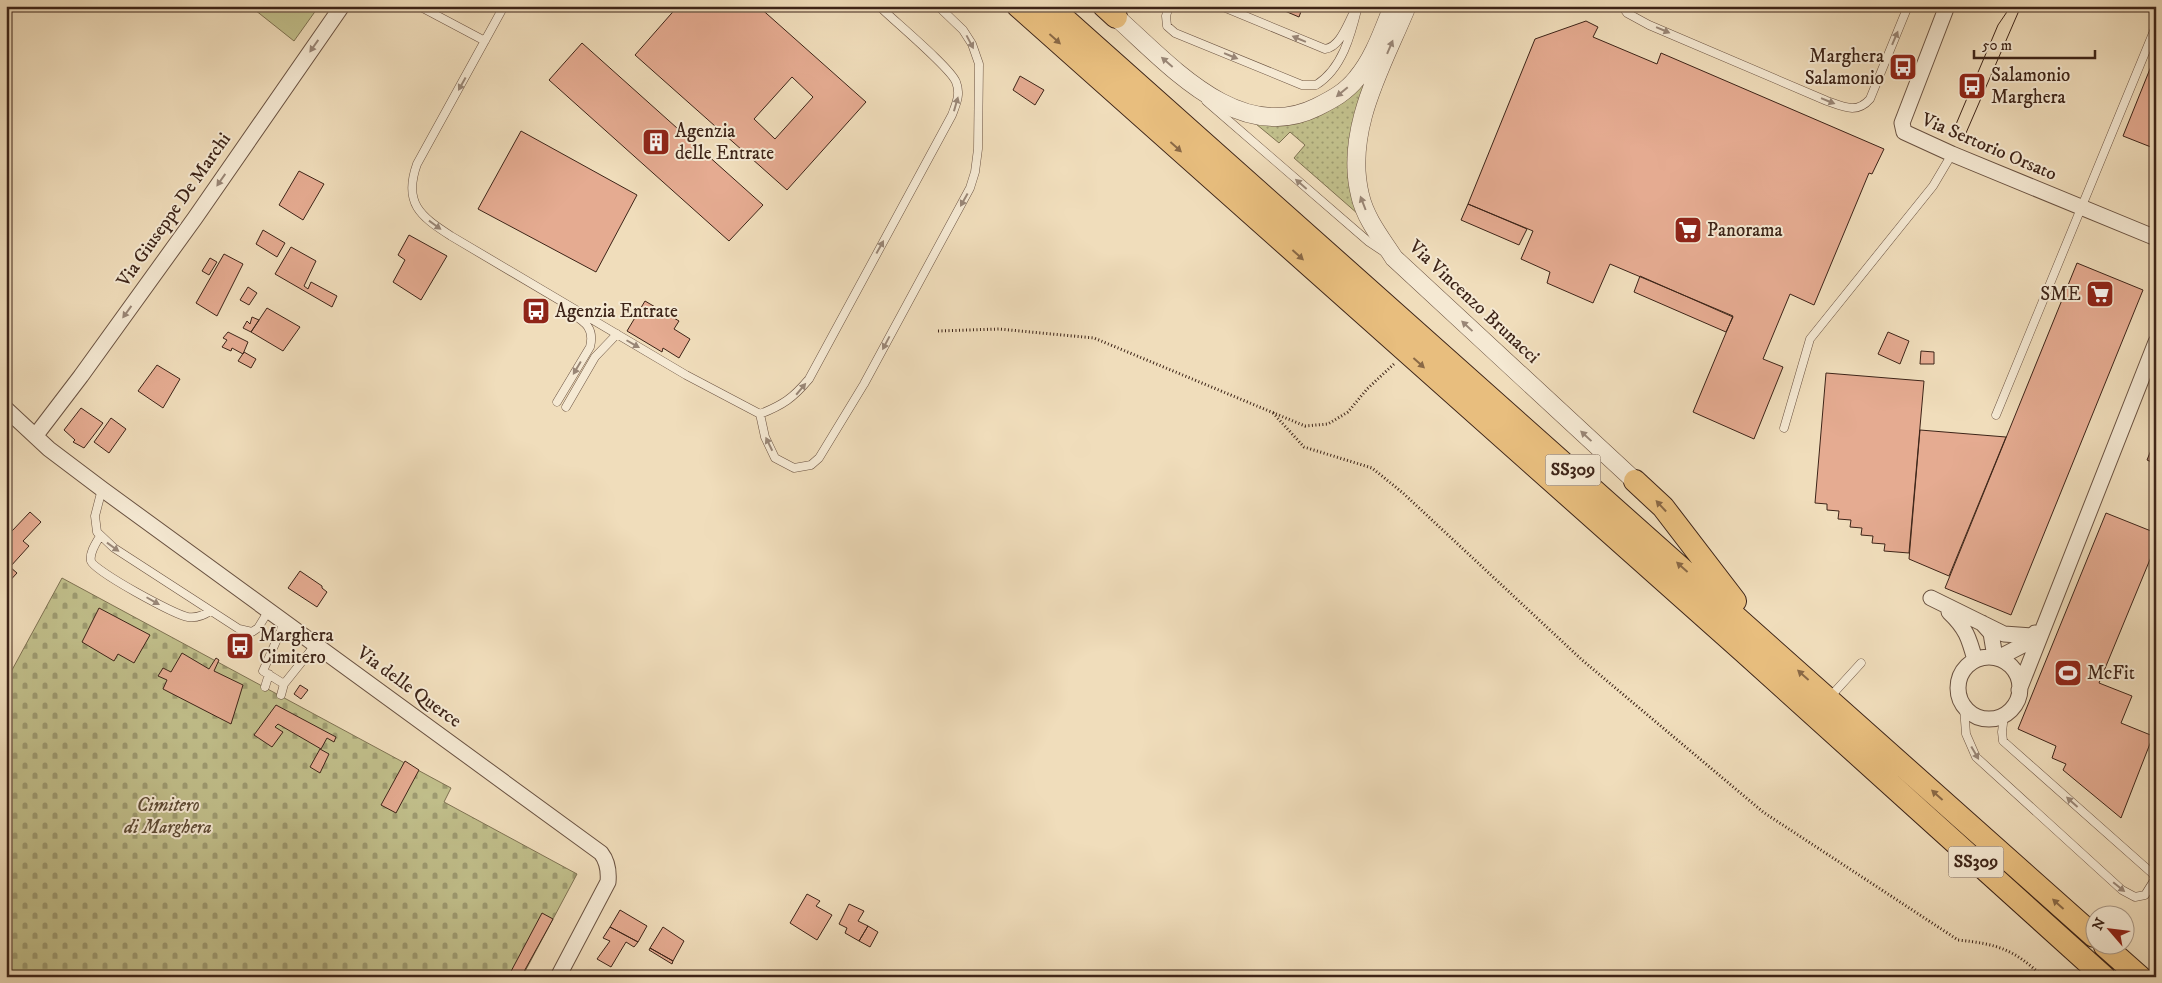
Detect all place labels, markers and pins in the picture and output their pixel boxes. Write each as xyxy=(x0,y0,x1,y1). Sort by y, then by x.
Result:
place label: Marghera Salamonio xyxy=(1805,45,1884,90)
bus stop icon: Marghera Salamonio xyxy=(1888,52,1918,82)
place label: Salamonio Marghera xyxy=(1991,64,2070,109)
bus stop icon: Salamonio Marghera xyxy=(1957,71,1987,101)
place label: Agenzia delle Entrate xyxy=(675,120,774,165)
building icon: Agenzia delle Entrate xyxy=(641,127,671,157)
supermarket icon: Panorama xyxy=(1673,215,1703,245)
place label: Panorama xyxy=(1707,219,1783,242)
supermarket icon: SME xyxy=(2085,279,2115,309)
place label: SME xyxy=(2040,283,2081,306)
bus stop icon: Agenzia Entrate xyxy=(521,296,551,326)
place label: Agenzia Entrate xyxy=(555,300,678,323)
place label: Marghera Cimitero xyxy=(259,624,334,669)
bus stop icon: Marghera Cimitero xyxy=(225,631,255,661)
sports icon: McFit xyxy=(2053,658,2083,688)
place label: McFit xyxy=(2087,662,2135,685)

